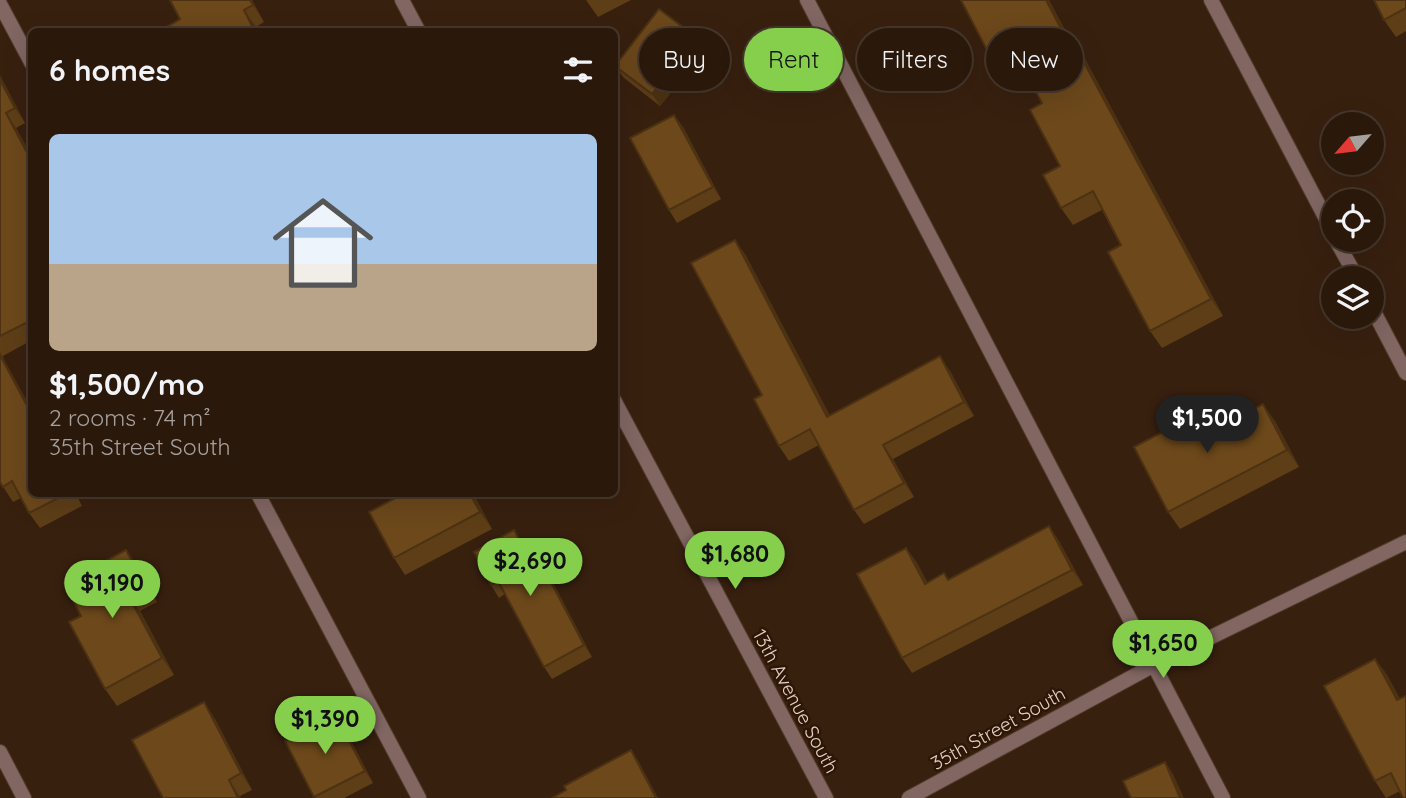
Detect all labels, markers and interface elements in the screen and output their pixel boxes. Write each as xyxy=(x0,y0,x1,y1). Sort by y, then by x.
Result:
chip: Buy xyxy=(639,28,730,91)
chip: Rent xyxy=(744,28,843,91)
chip: Filters xyxy=(857,28,972,91)
chip: New xyxy=(986,28,1083,91)
text: 6 homes xyxy=(49,51,170,89)
icon: filters xyxy=(559,51,597,89)
north arrow xyxy=(1321,112,1384,175)
map controls xyxy=(1321,112,1384,329)
icon: home xyxy=(260,180,386,306)
button: locate xyxy=(1321,189,1384,252)
button: layers xyxy=(1321,266,1384,329)
text: $1,500/mo xyxy=(49,365,204,403)
pin: $1,500 xyxy=(1150,396,1264,455)
text: 2 rooms · 74 m² xyxy=(49,403,211,432)
text: $1,500 xyxy=(1172,403,1242,432)
text: 35th Street South xyxy=(49,432,231,461)
pin: $1,680 xyxy=(678,532,792,591)
pin: $2,690 xyxy=(473,538,587,598)
text: $1,680 xyxy=(701,539,769,568)
text: $2,690 xyxy=(493,546,567,575)
pin: $1,190 xyxy=(55,560,169,620)
text: $1,190 xyxy=(80,568,144,597)
pin: $1,650 xyxy=(1106,620,1220,680)
street label: 13th Avenue South xyxy=(748,625,844,777)
text: $1,650 xyxy=(1128,628,1198,657)
street label: 35th Street South xyxy=(927,681,1069,775)
pin: $1,390 xyxy=(268,696,382,756)
text: $1,390 xyxy=(291,704,359,733)

